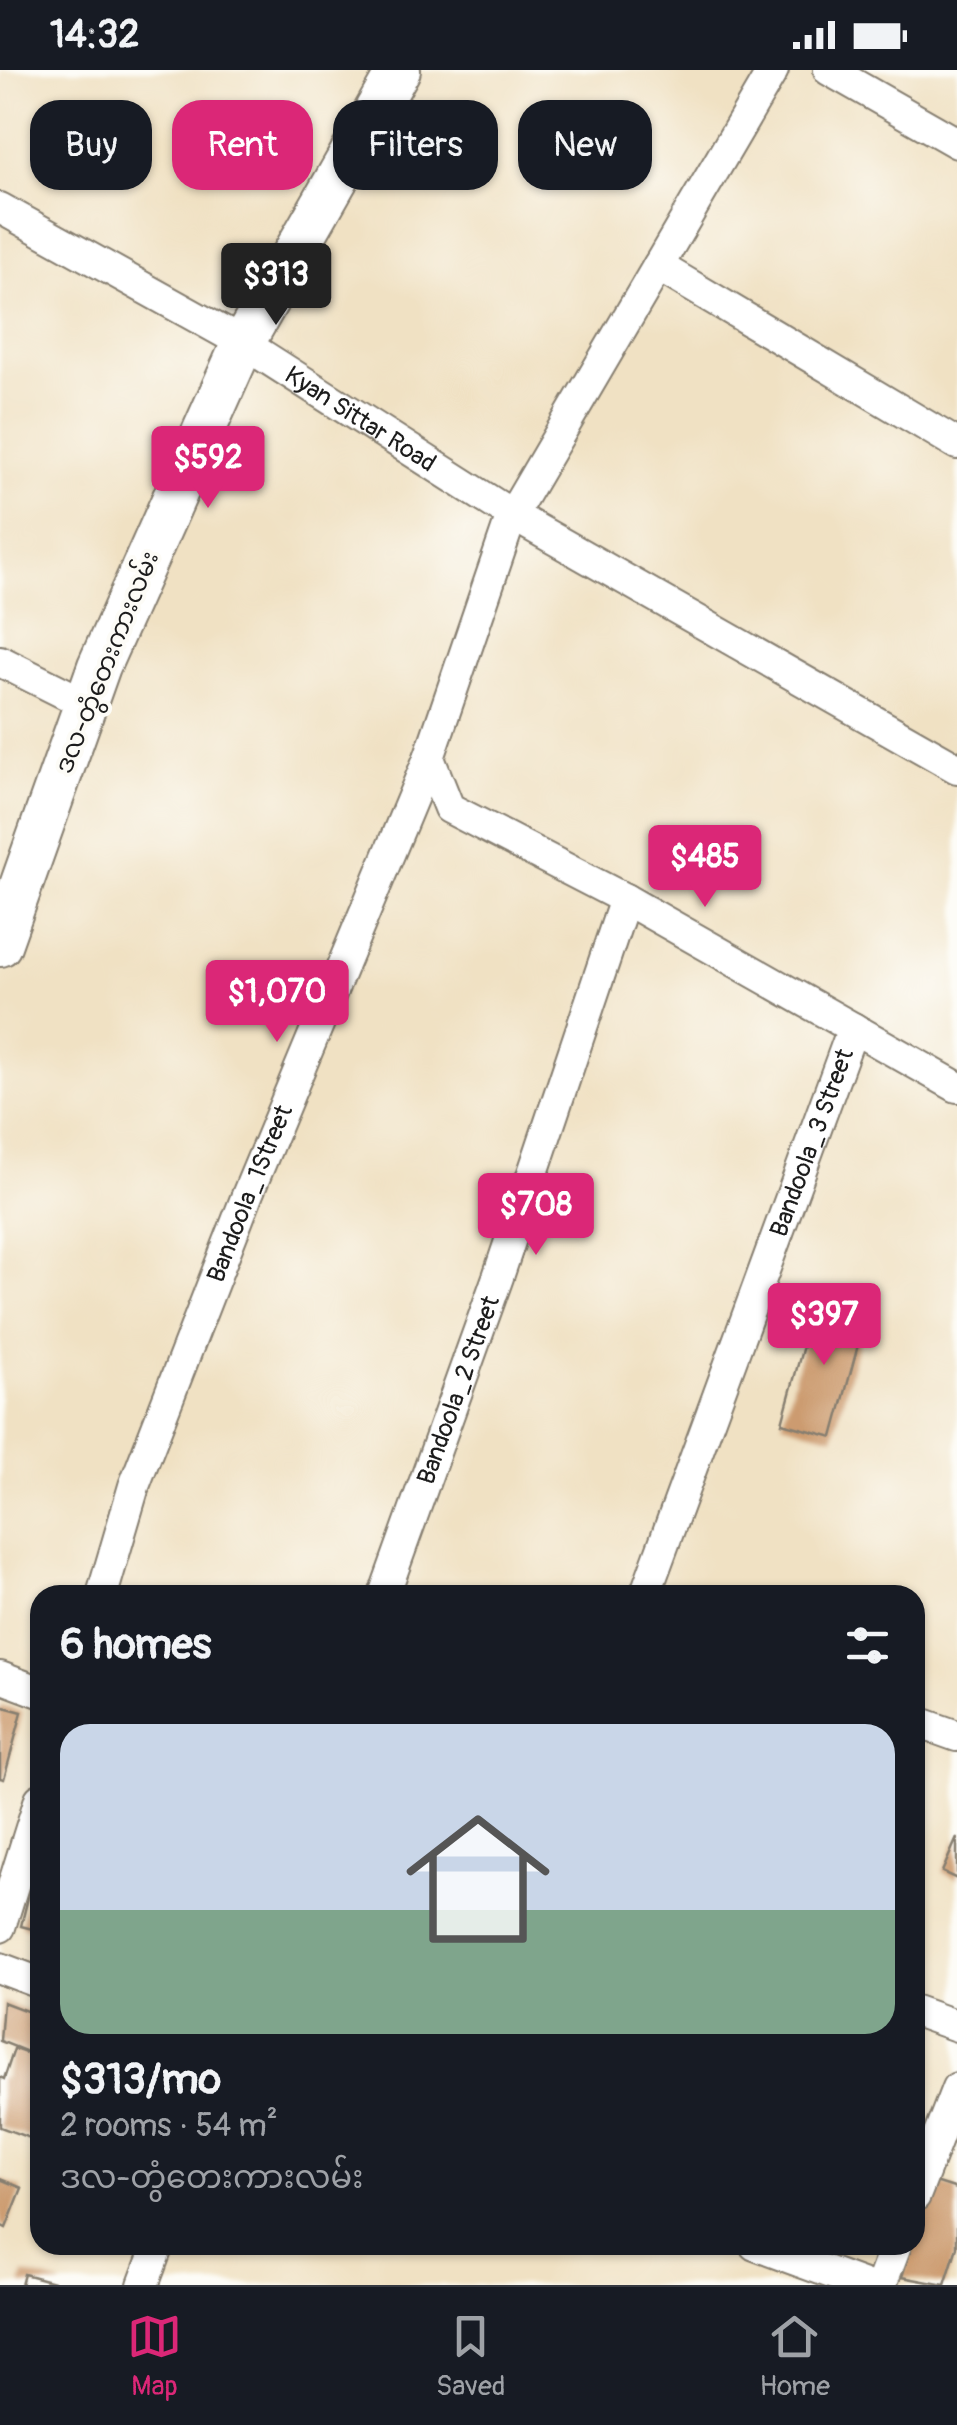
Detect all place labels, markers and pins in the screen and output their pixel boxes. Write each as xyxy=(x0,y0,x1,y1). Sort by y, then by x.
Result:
pin: $313 xyxy=(217,243,335,328)
pin: $592 xyxy=(149,426,267,511)
pin: $485 xyxy=(646,825,764,910)
pin: $1,070 xyxy=(196,960,358,1045)
pin: $708 xyxy=(477,1173,595,1258)
pin: $397 xyxy=(765,1283,883,1368)

